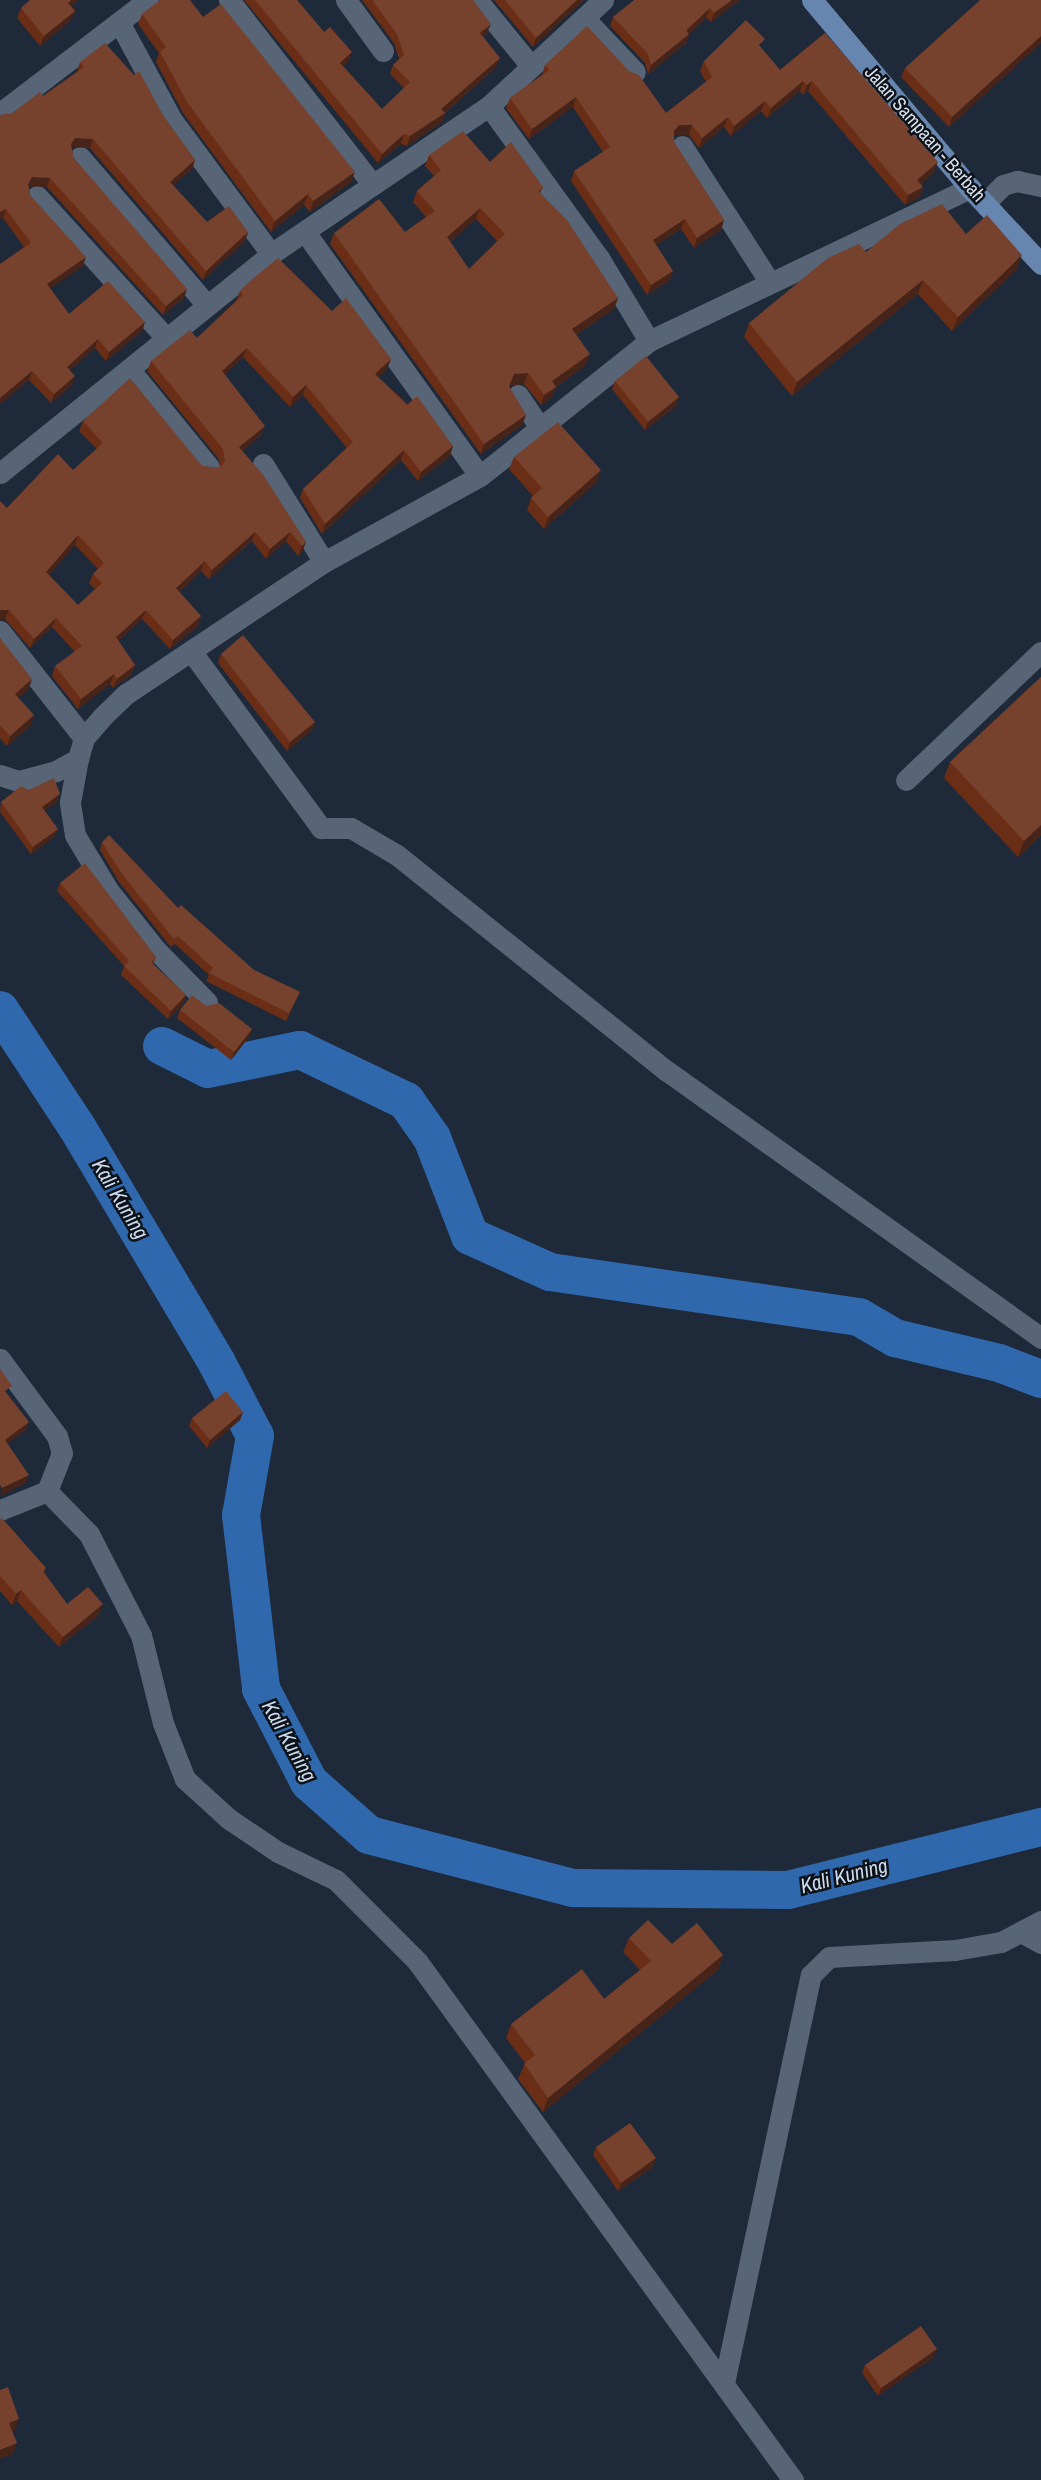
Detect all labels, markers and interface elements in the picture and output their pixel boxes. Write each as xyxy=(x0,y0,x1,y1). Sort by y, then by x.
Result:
street label: Jalan Sampaan - Berbah xyxy=(860,61,990,207)
water label: Kali Kuning xyxy=(86,1154,154,1244)
water label: Kali Kuning xyxy=(256,1696,322,1786)
water label: Kali Kuning xyxy=(798,1853,890,1899)

